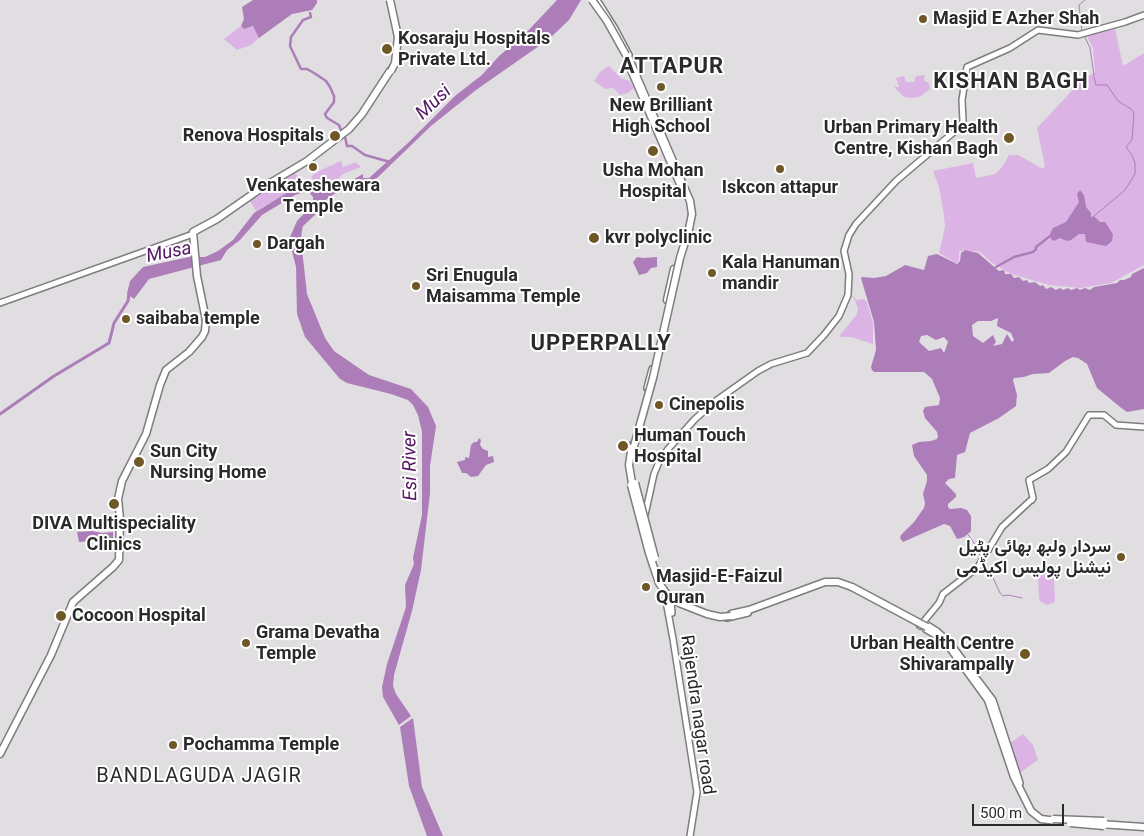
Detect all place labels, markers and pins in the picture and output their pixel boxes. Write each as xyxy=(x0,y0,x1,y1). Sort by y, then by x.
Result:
place label: Masjid E Azher Shah xyxy=(933,8,1099,30)
marker: Masjid E Azher Shah xyxy=(917,13,929,25)
place label: Kosaraju Hospitals Private Ltd. xyxy=(398,28,550,70)
marker: Kosaraju Hospitals Private Ltd. xyxy=(380,42,394,56)
marker: New Brilliant High School xyxy=(655,81,667,93)
place label: New Brilliant High School xyxy=(609,95,713,138)
place label: Urban Primary Health Centre, Kishan Bagh xyxy=(824,117,998,160)
place label: Renova Hospitals xyxy=(183,125,324,147)
marker: Renova Hospitals xyxy=(328,129,342,143)
marker: Urban Primary Health Centre, Kishan Bagh xyxy=(1002,131,1016,145)
marker: Usha Mohan Hospital xyxy=(646,144,660,158)
place label: Usha Mohan Hospital xyxy=(602,160,704,202)
marker: Venkateshewara Temple xyxy=(307,161,319,173)
marker: Iskcon attapur xyxy=(774,163,786,175)
place label: Venkateshewara Temple xyxy=(246,175,380,218)
place label: Iskcon attapur xyxy=(722,177,838,199)
place label: kvr polyclinic xyxy=(605,227,712,249)
marker: kvr polyclinic xyxy=(587,231,601,245)
place label: Dargah xyxy=(267,233,325,255)
marker: Dargah xyxy=(251,238,263,250)
place label: Kala Hanuman mandir xyxy=(722,252,840,294)
place label: Sri Enugula Maisamma Temple xyxy=(426,265,581,308)
marker: Kala Hanuman mandir xyxy=(706,267,718,279)
marker: Sri Enugula Maisamma Temple xyxy=(410,280,422,292)
place label: saibaba temple xyxy=(136,308,260,330)
marker: saibaba temple xyxy=(120,313,132,325)
place label: Cinepolis xyxy=(669,394,744,416)
marker: Cinepolis xyxy=(653,399,665,411)
place label: Human Touch Hospital xyxy=(634,425,746,468)
marker: Human Touch Hospital xyxy=(616,439,630,453)
place label: Sun City Nursing Home xyxy=(150,441,266,484)
marker: Sun City Nursing Home xyxy=(132,455,146,469)
marker: DIVA Multispeciality Clinics xyxy=(107,497,121,511)
place label: DIVA Multispeciality Clinics xyxy=(32,513,196,556)
place label: سردار ولبھ بھائی پٹیل نیشنل پولیس اکیڈمی xyxy=(956,536,1111,578)
marker: سردار ولبھ بھائی پٹیل نیشنل پولیس اکیڈمی xyxy=(1115,551,1127,563)
place label: Masjid-E-Faizul Quran xyxy=(656,566,783,608)
marker: Masjid-E-Faizul Quran xyxy=(640,581,652,593)
place label: Cocoon Hospital xyxy=(72,605,206,627)
marker: Cocoon Hospital xyxy=(54,609,68,623)
place label: Grama Devatha Temple xyxy=(256,622,380,664)
place label: Urban Health Centre Shivarampally xyxy=(850,633,1014,676)
marker: Grama Devatha Temple xyxy=(240,637,252,649)
marker: Urban Health Centre Shivarampally xyxy=(1018,647,1032,661)
place label: Pochamma Temple xyxy=(183,734,339,756)
marker: Pochamma Temple xyxy=(167,739,179,751)

